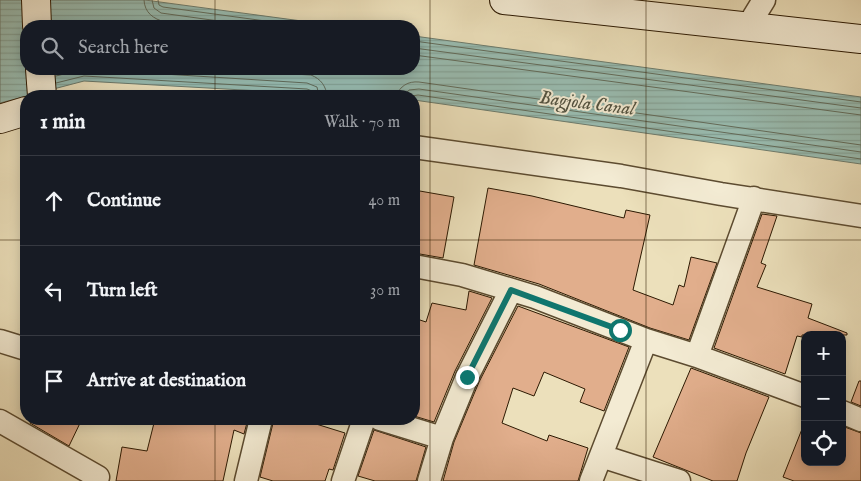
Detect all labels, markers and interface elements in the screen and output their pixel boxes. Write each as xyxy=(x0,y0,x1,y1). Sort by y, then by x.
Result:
search box xyxy=(20,20,420,75)
icon: search xyxy=(38,34,66,62)
text: Search here xyxy=(78,36,169,60)
water label: Bagjola Canal xyxy=(538,86,638,122)
text: 1 min xyxy=(40,109,85,136)
text: Walk · 70 m xyxy=(324,113,400,133)
icon: ahead xyxy=(40,187,68,215)
text: Continue xyxy=(87,189,161,213)
text: 40 m xyxy=(368,191,400,211)
icon: left xyxy=(40,277,68,305)
text: Turn left xyxy=(87,279,158,303)
text: 30 m xyxy=(370,281,400,301)
route start xyxy=(609,319,632,342)
map controls xyxy=(801,331,846,466)
button: + xyxy=(801,331,846,376)
route end xyxy=(456,366,479,389)
icon: arrive xyxy=(40,367,68,395)
text: Arrive at destination xyxy=(87,369,246,393)
button: − xyxy=(801,376,846,421)
button: locate xyxy=(801,421,846,466)

